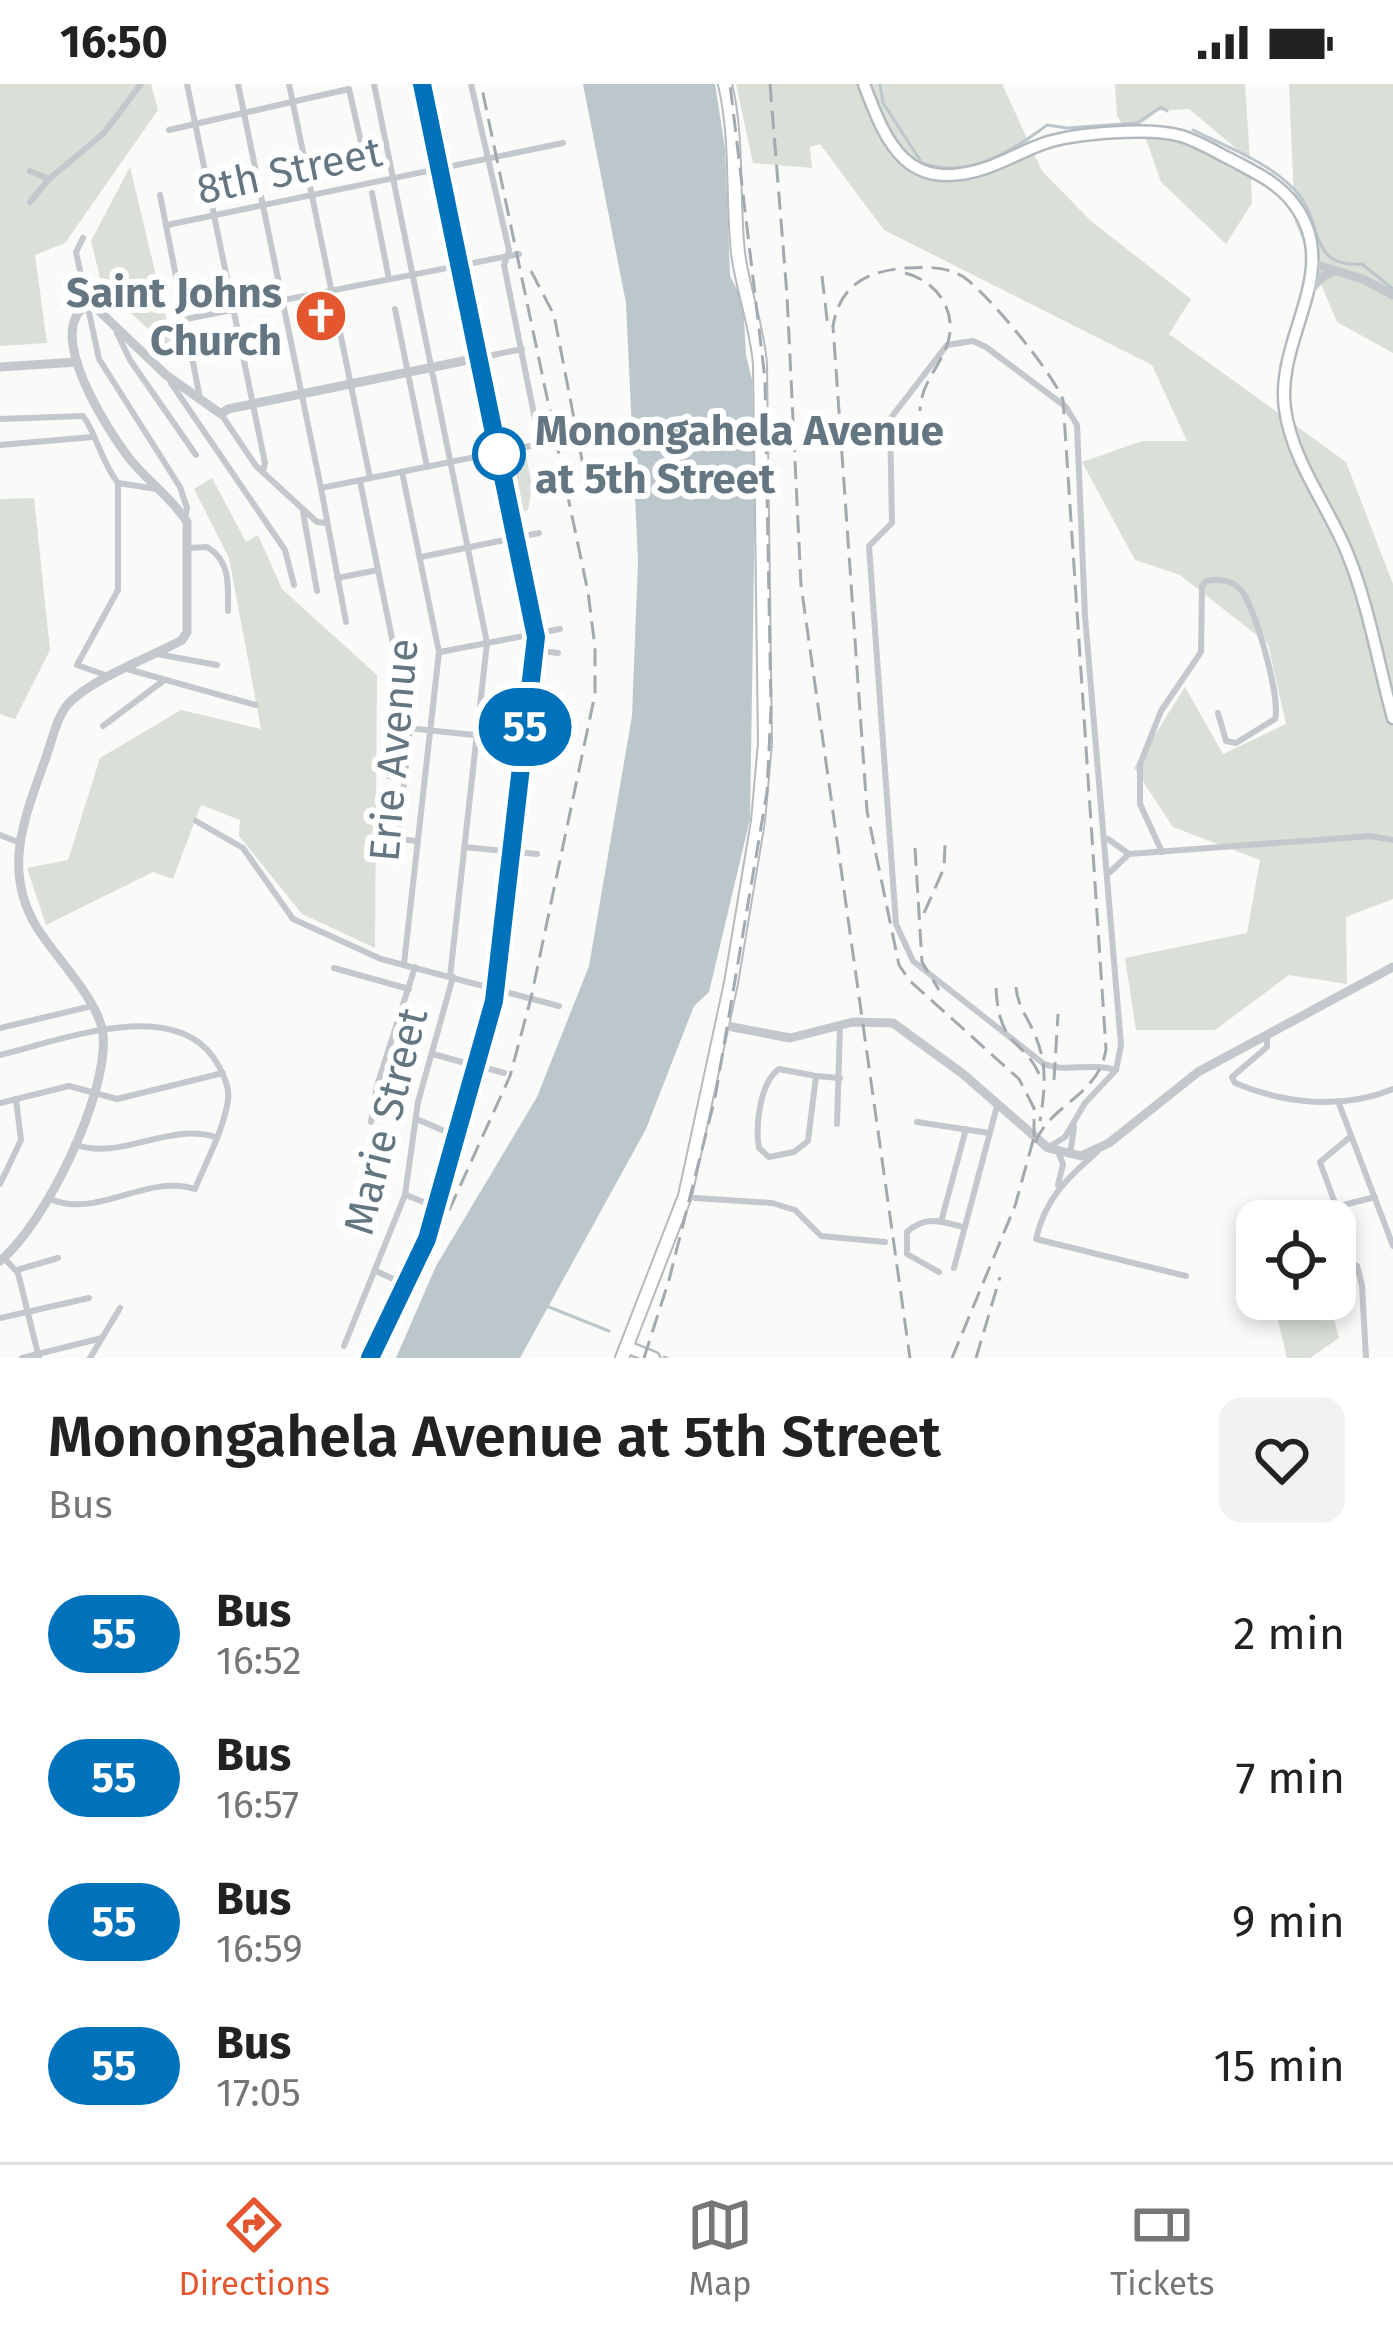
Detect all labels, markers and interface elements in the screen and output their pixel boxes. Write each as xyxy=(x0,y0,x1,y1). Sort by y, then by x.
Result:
text: 16:50 xyxy=(60,15,168,69)
street label: 8th Street xyxy=(192,127,387,215)
place label: Saint Johns Church xyxy=(66,268,282,366)
church icon: Saint Johns Church xyxy=(293,288,349,344)
place label: Monongahela Avenue at 5th Street xyxy=(535,406,944,504)
marker: Monongahela Avenue at 5th Street xyxy=(474,429,524,479)
street label: Erie Avenue xyxy=(359,637,429,864)
line badge: 55 xyxy=(471,688,579,766)
text: 55 xyxy=(503,702,547,752)
street label: Marie Street xyxy=(334,1002,438,1240)
map controls xyxy=(1236,1200,1356,1320)
button: locate xyxy=(1236,1200,1356,1320)
button: heart xyxy=(1219,1397,1345,1523)
text: Monongahela Avenue at 5th Street xyxy=(48,1403,941,1471)
text: Bus xyxy=(48,1482,113,1528)
text: Bus xyxy=(216,1584,291,1638)
text: 2 min xyxy=(1233,1607,1345,1661)
text: 55 xyxy=(92,1609,136,1659)
text: 16:52 xyxy=(216,1638,302,1684)
text: Bus xyxy=(216,1728,291,1782)
text: 7 min xyxy=(1235,1751,1345,1805)
text: 55 xyxy=(92,1753,136,1803)
text: 16:57 xyxy=(216,1782,299,1828)
text: Bus xyxy=(216,1872,291,1926)
text: 9 min xyxy=(1232,1895,1345,1949)
text: 55 xyxy=(92,1897,136,1947)
text: 16:59 xyxy=(216,1926,303,1972)
text: Bus xyxy=(216,2016,291,2070)
text: 15 min xyxy=(1213,2039,1345,2093)
text: 55 xyxy=(92,2041,136,2091)
text: 17:05 xyxy=(216,2070,301,2116)
tab: Directions xyxy=(179,2192,330,2304)
tab: Map xyxy=(687,2192,753,2304)
tab: Tickets xyxy=(1110,2192,1214,2304)

